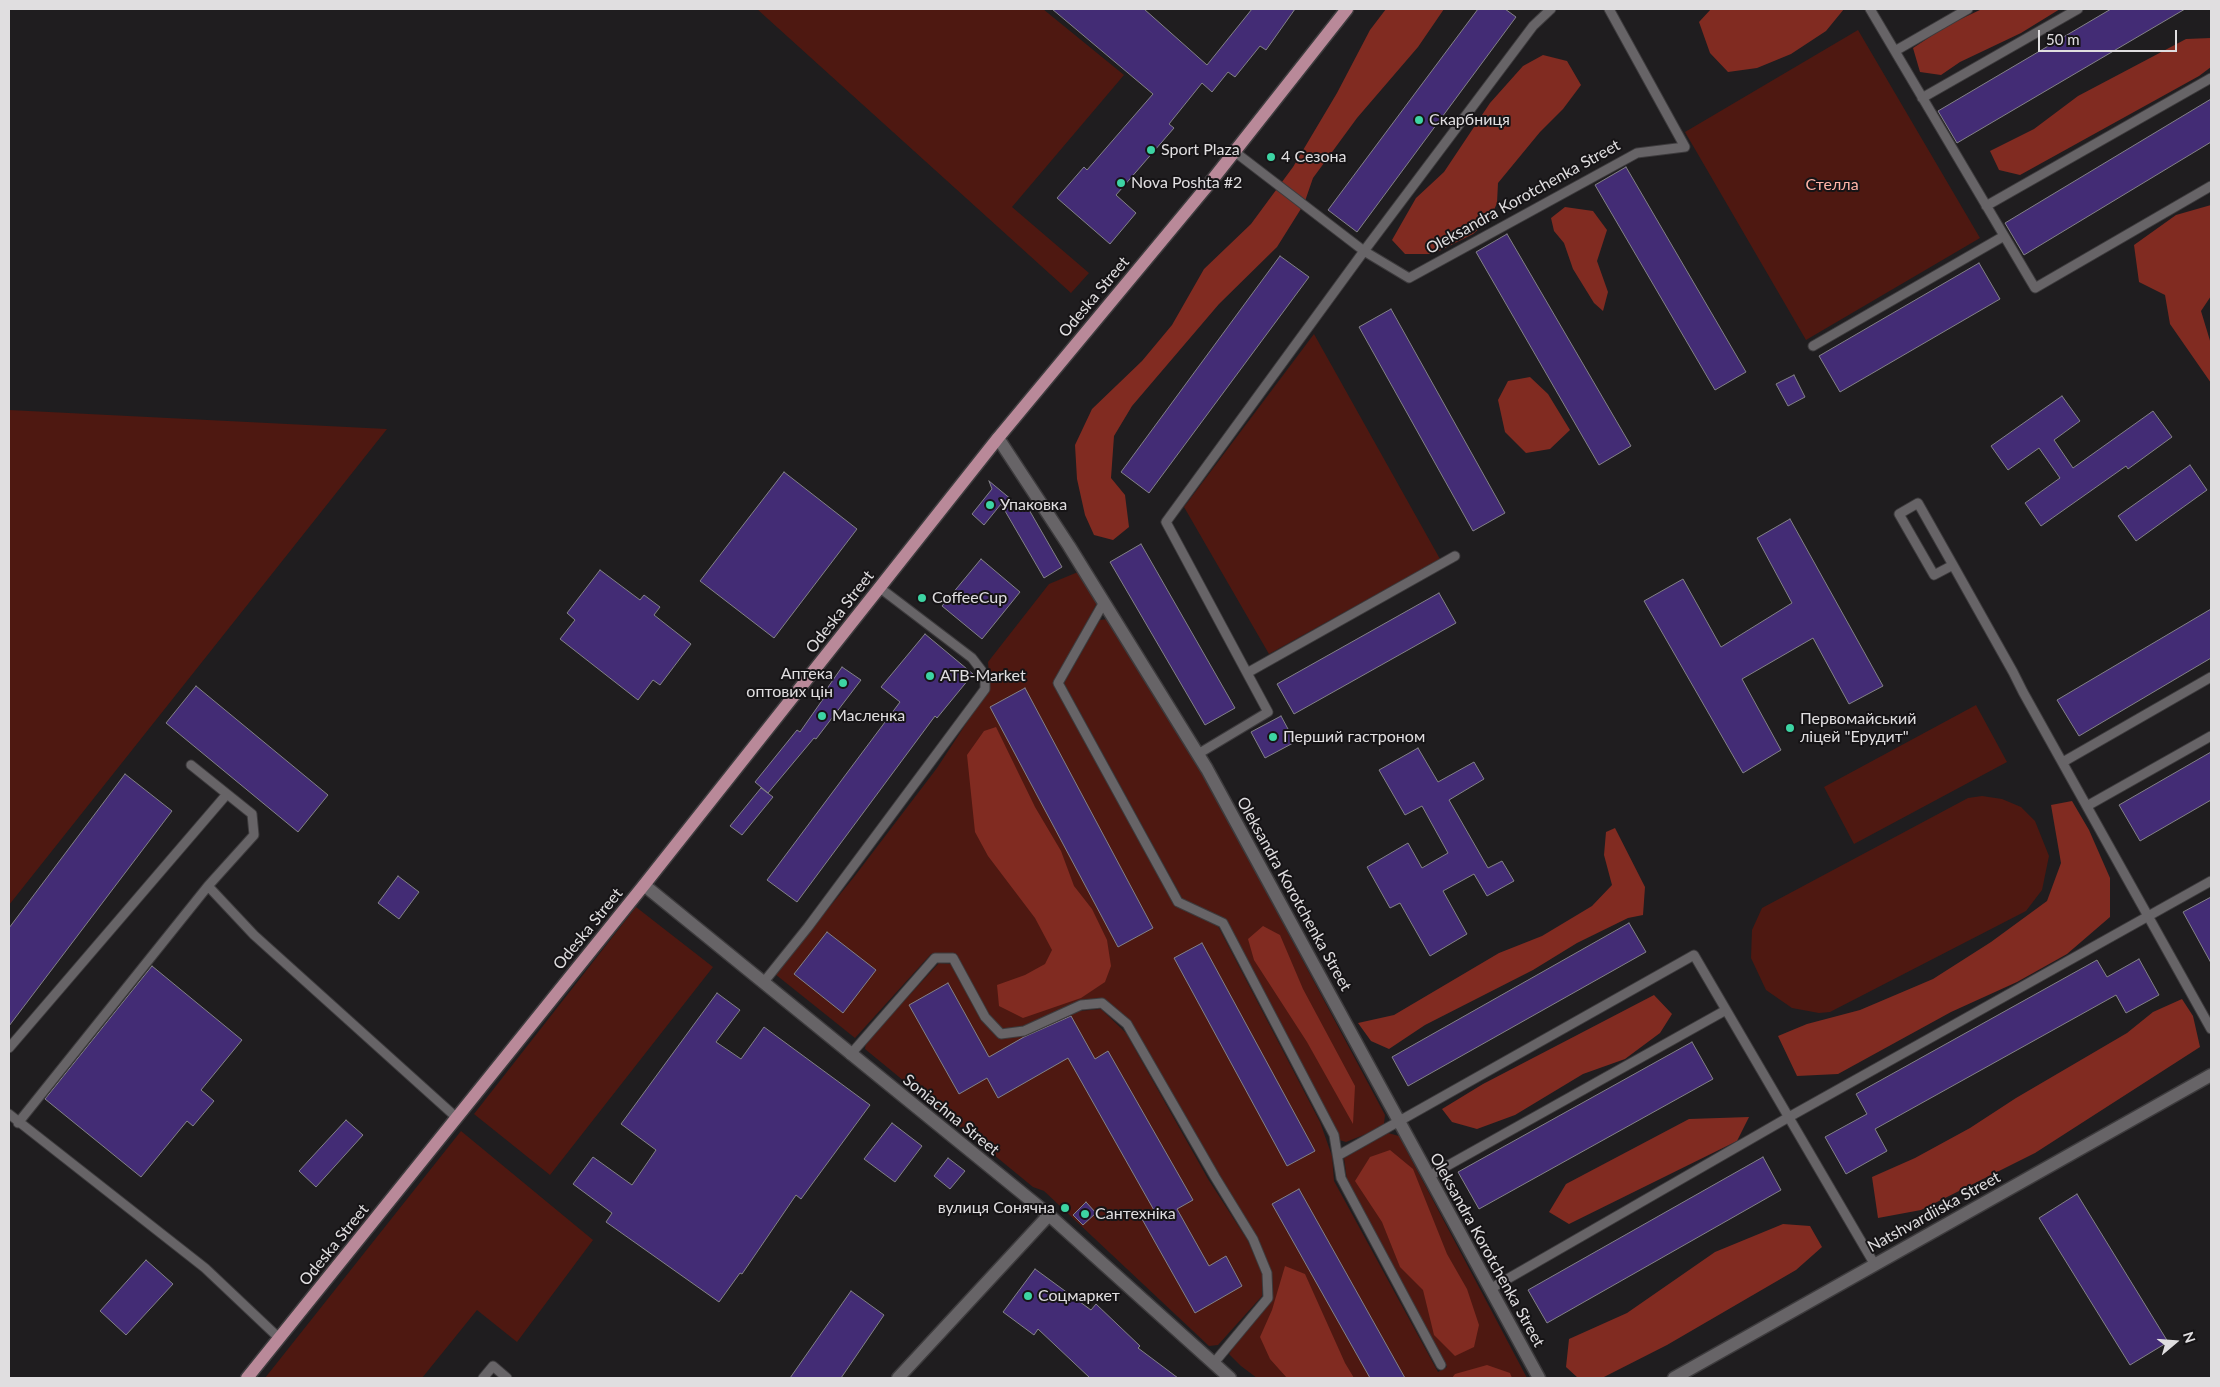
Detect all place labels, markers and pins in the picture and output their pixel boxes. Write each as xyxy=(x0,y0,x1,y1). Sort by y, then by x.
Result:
place label: Скарбниця xyxy=(1429,110,1510,130)
marker: Скарбниця xyxy=(1413,114,1425,126)
place label: Sport Plaza xyxy=(1161,140,1240,160)
marker: Sport Plaza xyxy=(1145,144,1157,156)
place label: 4 Сезона xyxy=(1281,147,1347,167)
marker: 4 Сезона xyxy=(1265,151,1277,163)
place label: Nova Poshta #2 xyxy=(1131,173,1242,193)
marker: Nova Poshta #2 xyxy=(1115,177,1127,189)
place label: Упаковка xyxy=(1000,495,1067,515)
marker: Упаковка xyxy=(984,499,996,511)
place label: CoffeeCup xyxy=(932,588,1007,608)
marker: CoffeeCup xyxy=(916,592,928,604)
place label: Аптека оптових цін xyxy=(746,664,833,702)
place label: ATB-Market xyxy=(940,666,1026,686)
marker: ATB-Market xyxy=(924,670,936,682)
marker: Аптека оптових цін xyxy=(837,677,849,689)
place label: Масленка xyxy=(832,706,905,726)
place label: Первомайський ліцей "Ерудит" xyxy=(1800,709,1916,747)
marker: Масленка xyxy=(816,710,828,722)
marker: Первомайський ліцей "Ерудит" xyxy=(1784,722,1796,734)
place label: Перший гастроном xyxy=(1283,727,1425,747)
marker: Перший гастроном xyxy=(1267,731,1279,743)
place label: вулиця Сонячна xyxy=(938,1198,1055,1218)
marker: вулиця Сонячна xyxy=(1059,1202,1071,1214)
place label: Сантехніка xyxy=(1095,1204,1176,1224)
marker: Сантехніка xyxy=(1079,1208,1091,1220)
place label: Соцмаркет xyxy=(1038,1286,1120,1306)
marker: Соцмаркет xyxy=(1022,1290,1034,1302)

